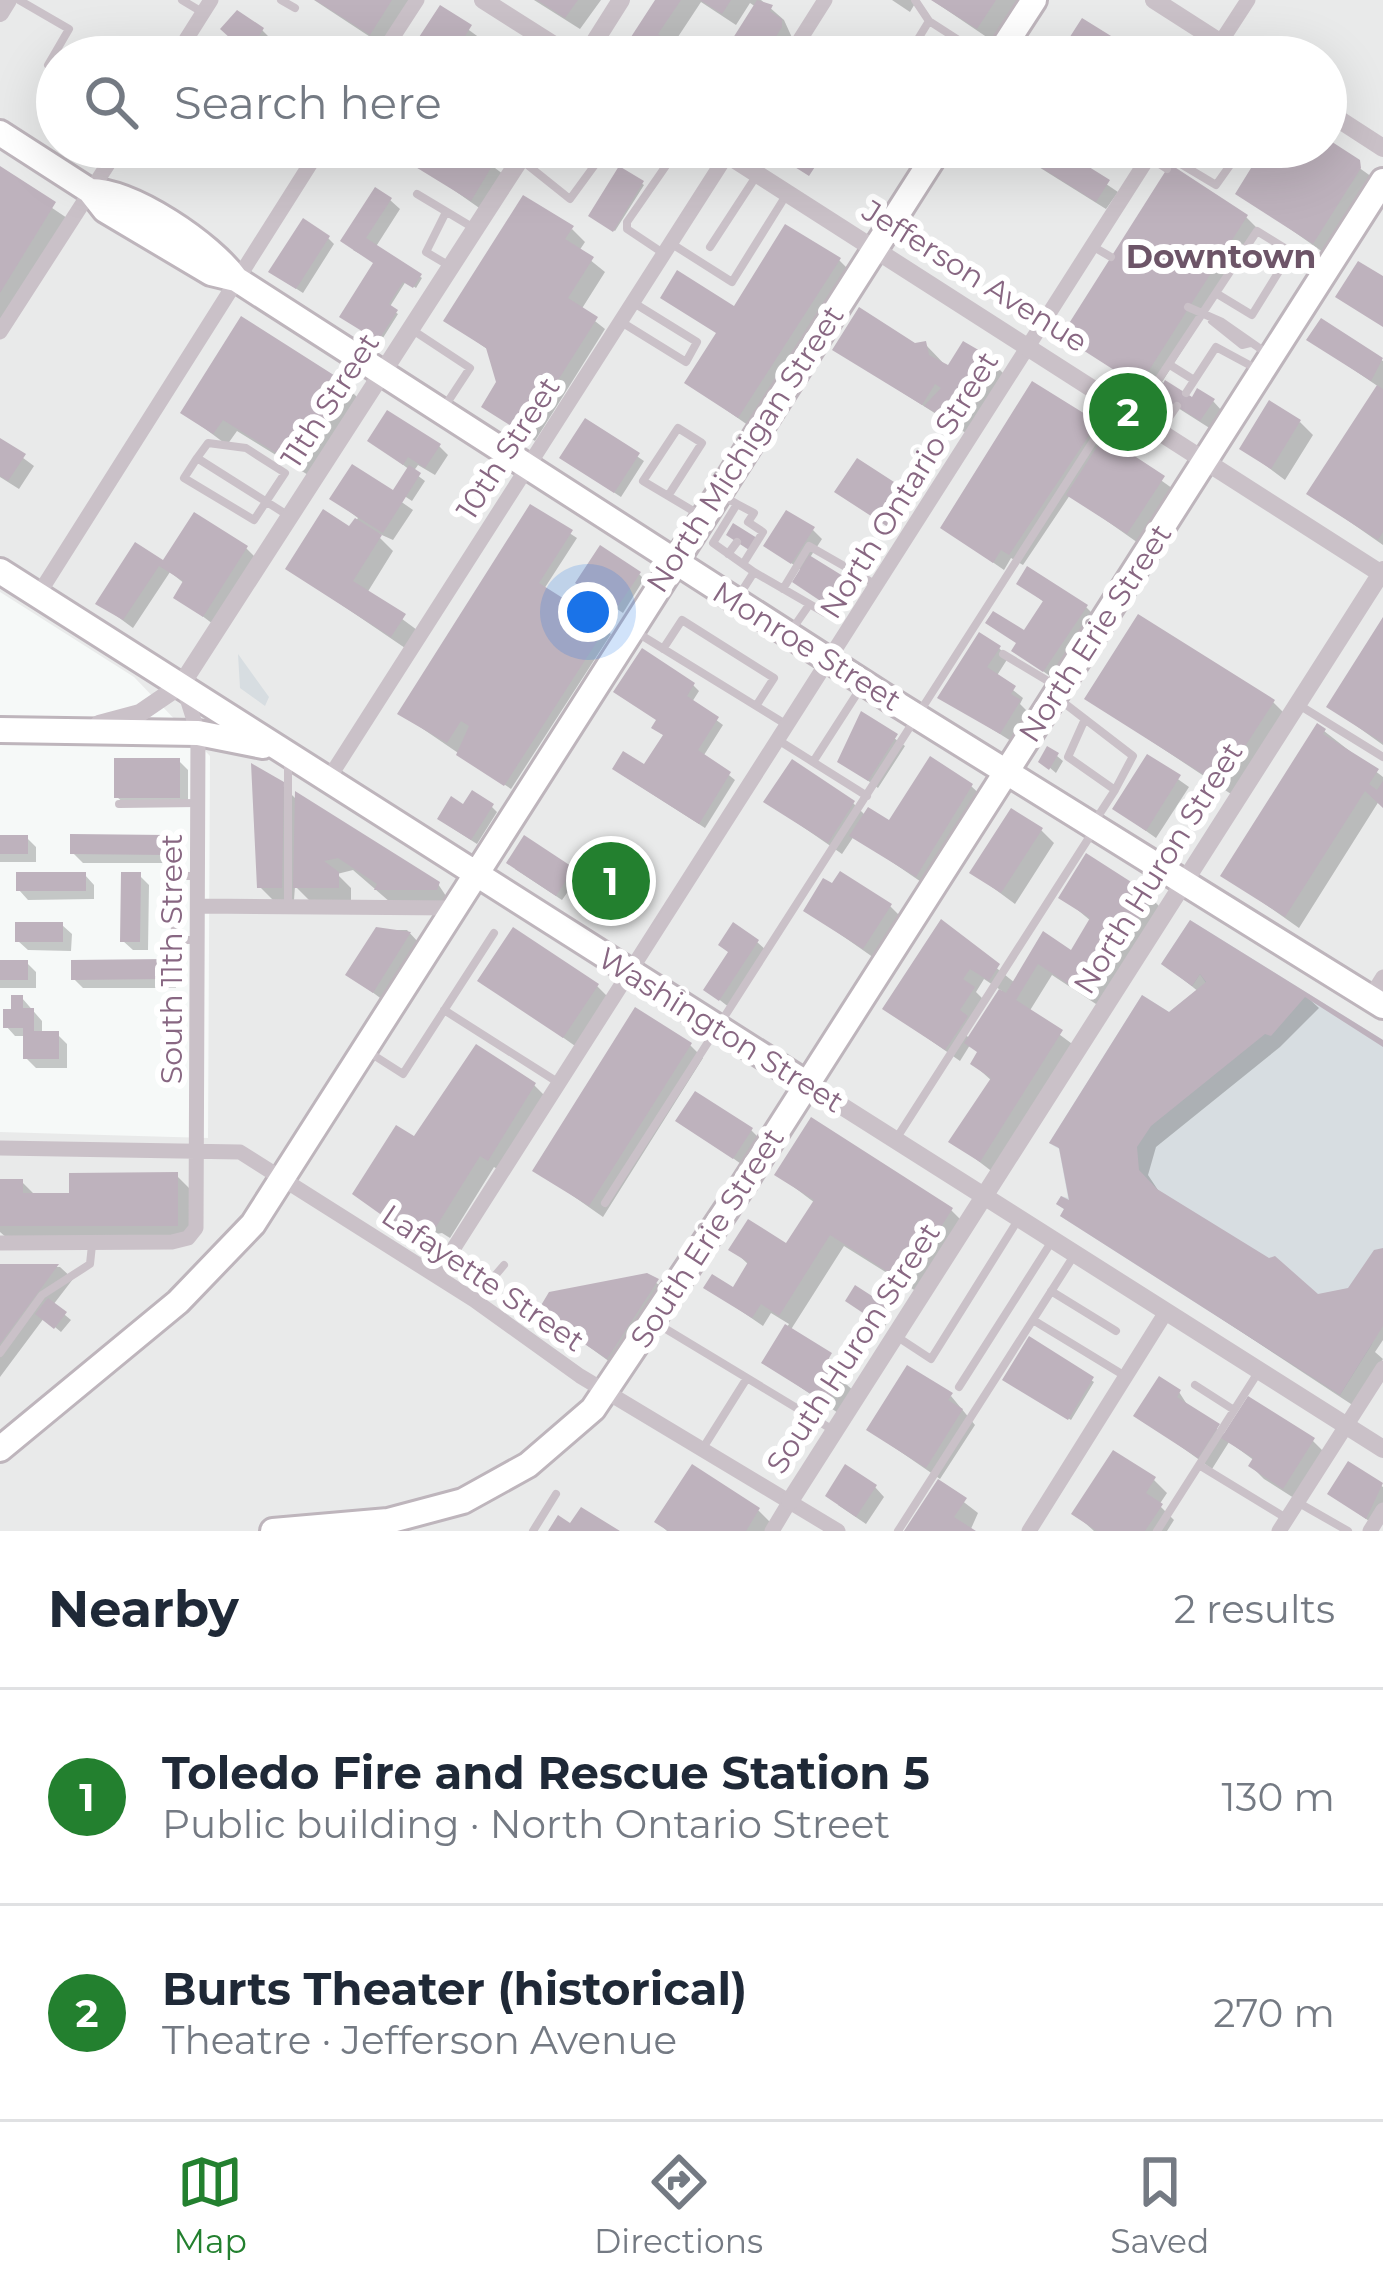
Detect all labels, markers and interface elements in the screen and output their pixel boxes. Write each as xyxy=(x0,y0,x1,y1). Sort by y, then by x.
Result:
search box xyxy=(36,36,1347,168)
icon: search xyxy=(78,69,144,135)
text: Search here xyxy=(174,75,442,130)
street label: Jefferson Avenue xyxy=(855,191,1094,360)
district label: Downtown xyxy=(1126,236,1316,276)
street label: North Michigan Street xyxy=(638,299,852,599)
street label: 11th Street xyxy=(273,326,387,474)
street label: North Ontario Street xyxy=(812,345,1006,625)
pin: 2 xyxy=(1089,367,1167,457)
street label: 10th Street xyxy=(448,370,568,526)
street label: North Erie Street xyxy=(1011,517,1179,749)
street label: Monroe Street xyxy=(706,573,908,719)
your location xyxy=(558,582,618,642)
street label: North Huron Street xyxy=(1066,735,1250,1001)
street label: South 11th Street xyxy=(153,834,190,1084)
pin: 1 xyxy=(572,836,650,926)
street label: Washington Street xyxy=(591,939,851,1121)
street label: South Erie Street xyxy=(622,1121,792,1355)
street label: Lafayette Street xyxy=(375,1197,591,1359)
street label: South Huron Street xyxy=(758,1216,948,1480)
text: Nearby xyxy=(48,1578,239,1640)
text: 2 results xyxy=(1174,1585,1335,1633)
text: Toledo Fire and Rescue Station 5 xyxy=(162,1745,930,1800)
text: 1 xyxy=(79,1773,95,1821)
text: 130 m xyxy=(1222,1773,1335,1821)
text: Public building · North Ontario Street xyxy=(162,1800,890,1848)
text: Burts Theater (historical) xyxy=(162,1961,747,2016)
text: 2 xyxy=(75,1989,99,2037)
text: 270 m xyxy=(1213,1989,1335,2037)
text: Theatre · Jefferson Avenue xyxy=(162,2016,677,2064)
tab: Map xyxy=(174,2149,247,2261)
tab: Directions xyxy=(594,2149,763,2261)
tab: Saved xyxy=(1110,2149,1209,2261)

